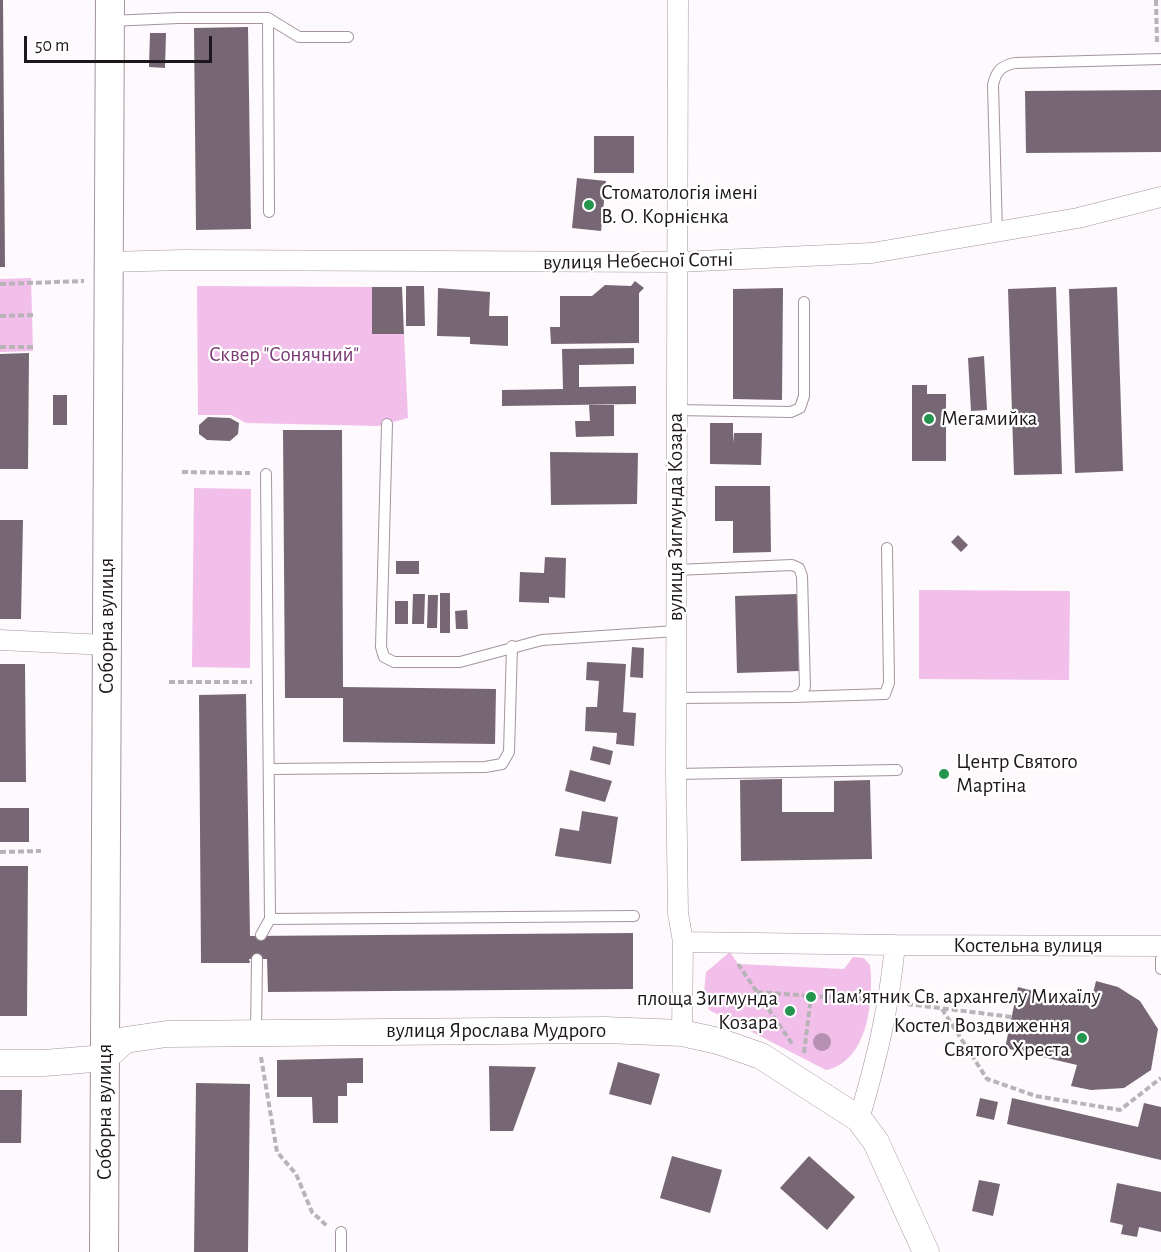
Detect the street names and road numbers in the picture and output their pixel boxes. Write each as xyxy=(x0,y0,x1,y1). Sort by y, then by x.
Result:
street label: вулиця Небесної Сотні xyxy=(543,247,733,275)
street label: вулиця Зигмунда Козара xyxy=(663,413,689,621)
street label: Соборна вулиця xyxy=(94,558,120,694)
street label: Костельна вулиця xyxy=(953,933,1103,959)
street label: вулиця Ярослава Мудрого xyxy=(386,1018,606,1044)
street label: Соборна вулиця xyxy=(92,1044,118,1180)

